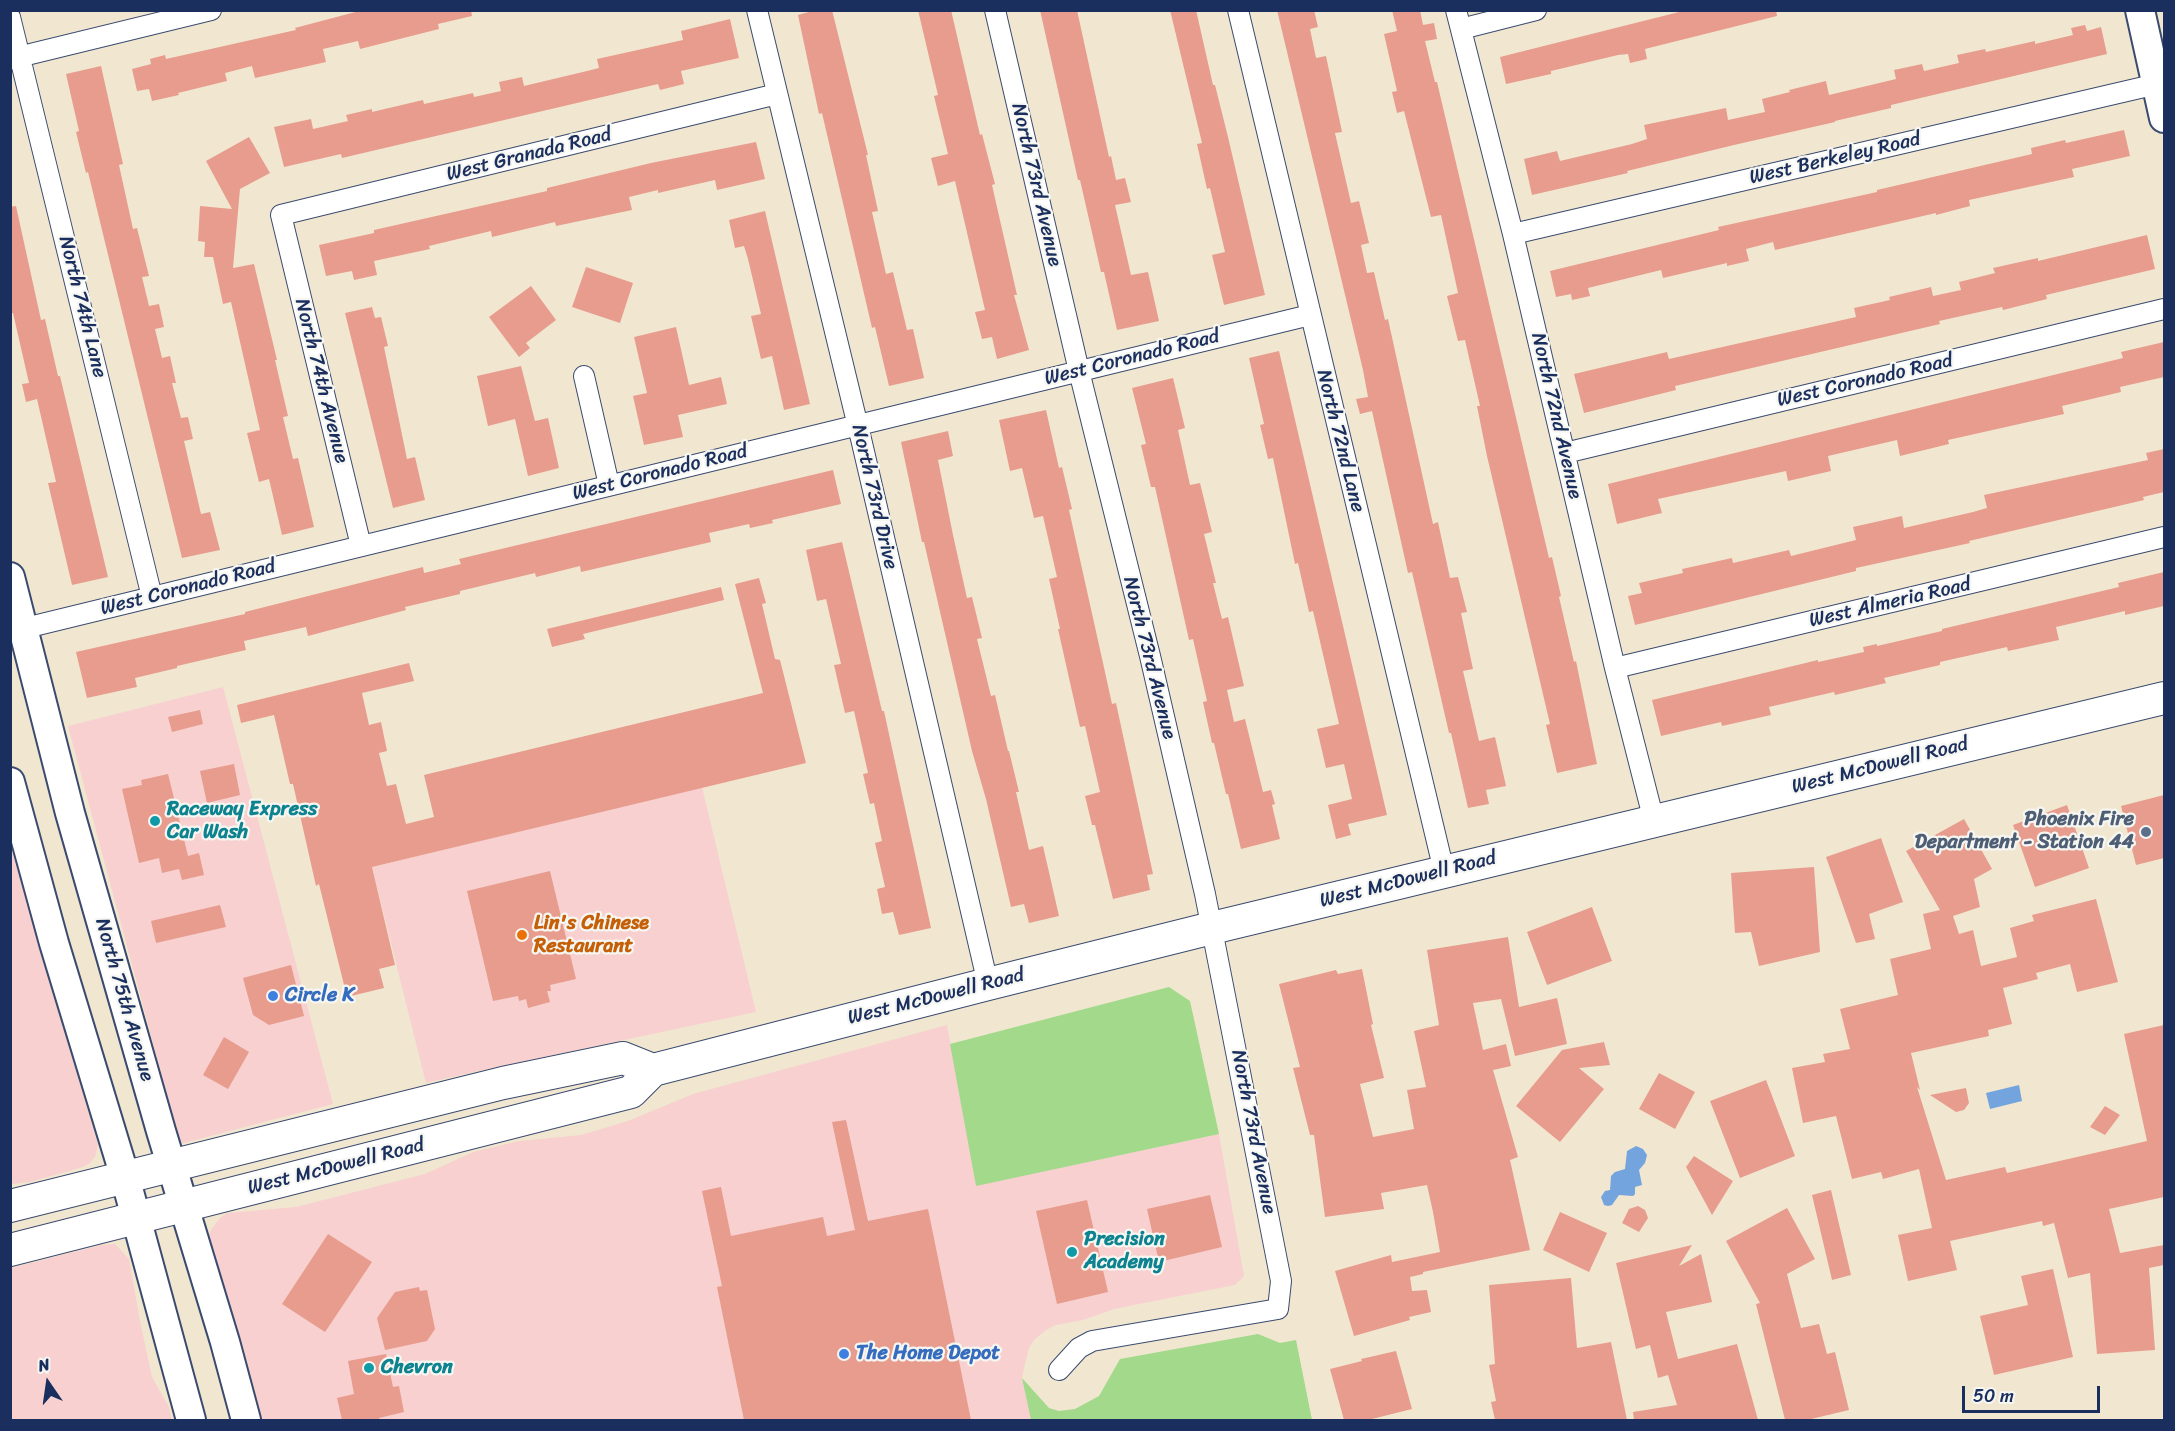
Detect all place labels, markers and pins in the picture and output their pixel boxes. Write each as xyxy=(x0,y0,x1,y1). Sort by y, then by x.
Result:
place label: Raceway Express Car Wash xyxy=(167,798,317,845)
place label: Phoenix Fire Department - Station 44 xyxy=(1915,808,2134,855)
marker: Raceway Express Car Wash xyxy=(148,814,162,828)
marker: Phoenix Fire Department - Station 44 xyxy=(2139,825,2153,839)
place label: Lin's Chinese Restaurant xyxy=(534,912,649,959)
marker: Lin's Chinese Restaurant xyxy=(515,928,529,942)
place label: Circle K xyxy=(285,984,355,1008)
marker: Circle K xyxy=(266,989,280,1003)
place label: Precision Academy xyxy=(1084,1228,1165,1275)
marker: Precision Academy xyxy=(1065,1245,1079,1259)
place label: The Home Depot xyxy=(856,1342,1000,1366)
marker: The Home Depot xyxy=(837,1347,851,1361)
place label: Chevron xyxy=(381,1356,453,1380)
marker: Chevron xyxy=(362,1361,376,1375)

